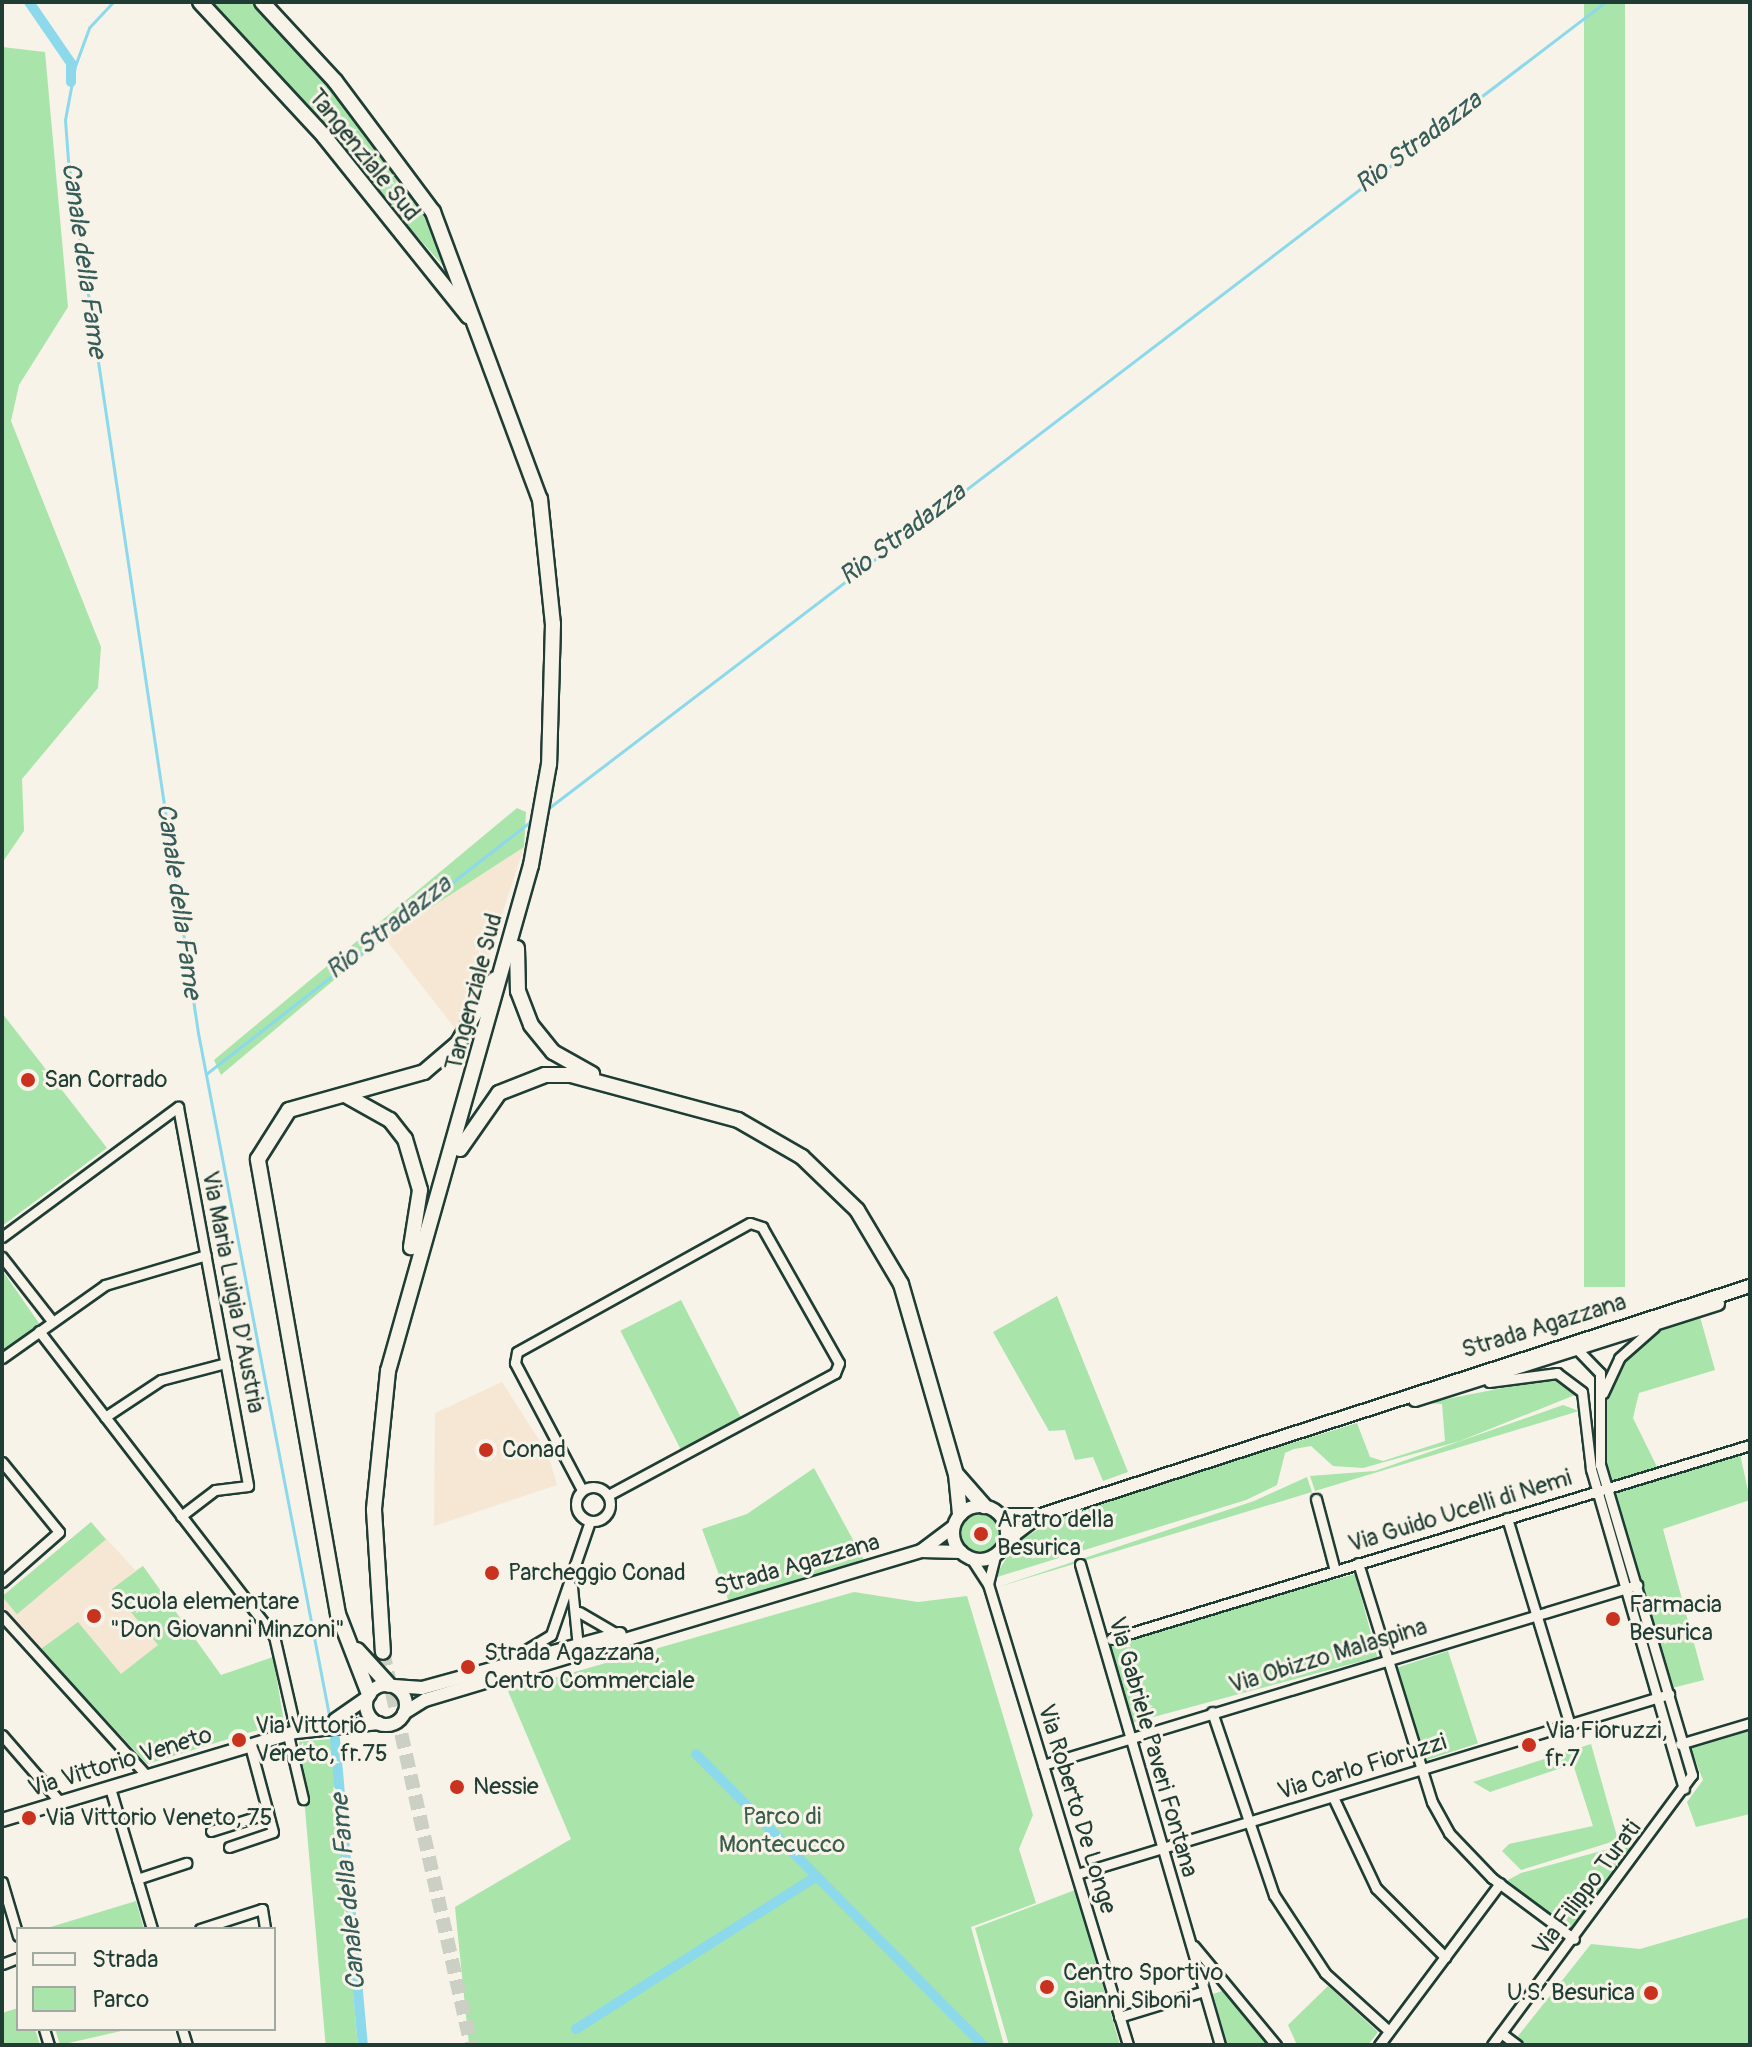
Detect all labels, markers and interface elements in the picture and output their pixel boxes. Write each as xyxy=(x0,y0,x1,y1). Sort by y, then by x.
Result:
street label: Tangenziale Sud xyxy=(302,83,426,227)
water label: Rio Stradazza xyxy=(1350,85,1488,201)
water label: Canale della Fame xyxy=(54,160,112,360)
water label: Rio Stradazza xyxy=(834,477,972,593)
water label: Canale della Fame xyxy=(149,801,207,1001)
water label: Rio Stradazza xyxy=(320,869,458,987)
street label: Tangenziale Sud xyxy=(439,910,509,1074)
place label: San Corrado xyxy=(44,1066,167,1094)
marker: San Corrado xyxy=(19,1071,37,1089)
street label: Via Maria Luigia D'Austria xyxy=(195,1168,271,1416)
street label: Strada Agazzana xyxy=(1458,1287,1630,1365)
place label: Conad xyxy=(502,1436,566,1464)
marker: Conad xyxy=(477,1441,495,1459)
street label: Via Guido Ucelli di Nemi xyxy=(1345,1463,1575,1559)
place label: Aratro della Besurica xyxy=(997,1506,1114,1562)
marker: Aratro della Besurica xyxy=(972,1525,990,1543)
street label: Strada Agazzana xyxy=(711,1528,883,1602)
place label: Parcheggio Conad xyxy=(508,1559,686,1587)
marker: Parcheggio Conad xyxy=(483,1564,501,1582)
place label: Scuola elementare "Don Giovanni Minzoni" xyxy=(110,1588,345,1644)
place label: Farmacia Besurica xyxy=(1629,1591,1722,1647)
marker: Scuola elementare "Don Giovanni Minzoni" xyxy=(85,1607,103,1625)
marker: Farmacia Besurica xyxy=(1604,1610,1622,1628)
street label: Via Obizzo Malaspina xyxy=(1226,1612,1430,1700)
street label: Via Gabriele Paveri Fontana xyxy=(1102,1613,1204,1881)
place label: Strada Agazzana, Centro Commerciale xyxy=(484,1639,695,1695)
marker: Strada Agazzana, Centro Commerciale xyxy=(459,1658,477,1676)
street label: Via Roberto De Longe xyxy=(1031,1701,1123,1917)
place label: Via Vittorio Veneto, fr.75 xyxy=(255,1712,388,1768)
place label: Via Fioruzzi, fr.7 xyxy=(1545,1717,1668,1773)
street label: Via Vittorio Veneto xyxy=(25,1720,215,1804)
street label: Via Carlo Fioruzzi xyxy=(1274,1728,1450,1806)
marker: Via Vittorio Veneto, fr.75 xyxy=(230,1731,248,1749)
marker: Via Fioruzzi, fr.7 xyxy=(1520,1736,1538,1754)
place label: Nessie xyxy=(473,1773,539,1801)
marker: Nessie xyxy=(448,1778,466,1796)
water label: Canale della Fame xyxy=(325,1793,373,1991)
park label: Parco di Montecucco xyxy=(719,1803,845,1859)
place label: Via Vittorio Veneto, 75 xyxy=(45,1804,273,1832)
marker: Via Vittorio Veneto, 75 xyxy=(20,1809,38,1827)
street label: Via Filippo Turati xyxy=(1527,1815,1647,1961)
legend xyxy=(16,1927,276,2031)
text: Strada xyxy=(92,1945,158,1974)
place label: Centro Sportivo Gianni Siboni xyxy=(1063,1959,1223,2015)
marker: Centro Sportivo Gianni Siboni xyxy=(1038,1978,1056,1996)
place label: U.S. Besurica xyxy=(1507,1979,1635,2007)
marker: U.S. Besurica xyxy=(1642,1984,1660,2002)
text: Parco xyxy=(92,1985,149,2014)

